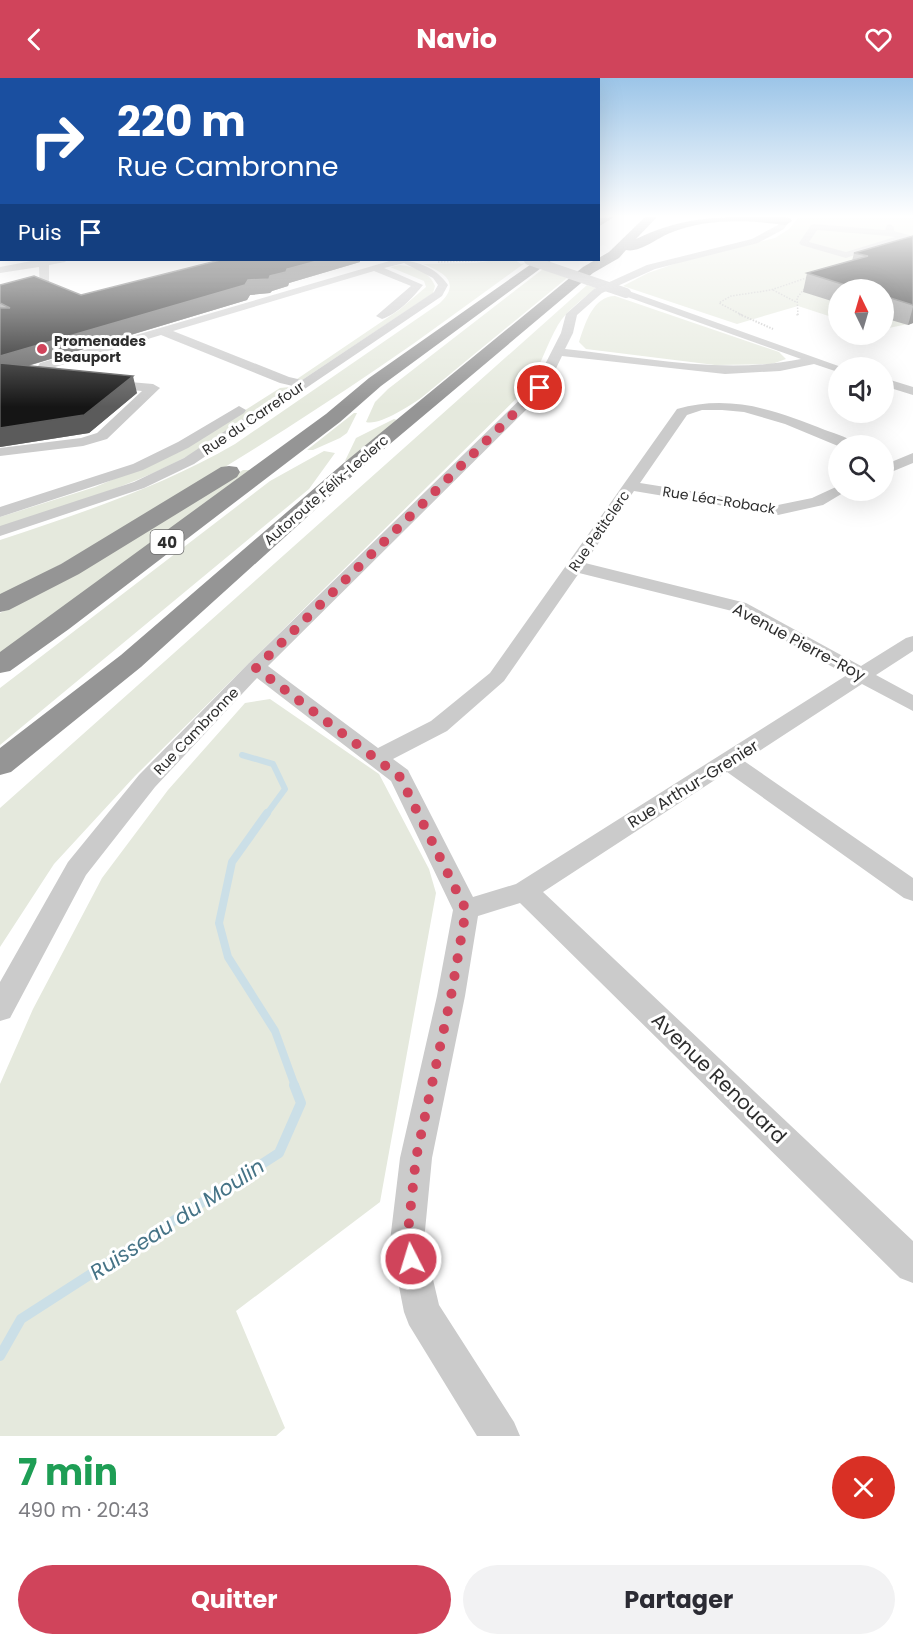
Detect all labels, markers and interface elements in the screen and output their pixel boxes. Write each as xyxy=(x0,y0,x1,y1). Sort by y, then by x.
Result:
text: Navio xyxy=(416,20,497,57)
icon: back xyxy=(18,23,51,56)
icon: heart xyxy=(862,23,895,56)
text: 220 m xyxy=(117,92,246,151)
icon: right xyxy=(18,102,96,180)
text: Rue Cambronne xyxy=(117,148,338,185)
icon: arrive xyxy=(74,216,107,249)
text: Puis xyxy=(18,217,62,248)
north arrow xyxy=(828,279,894,345)
map controls xyxy=(828,279,894,501)
place label: Promenades Beauport xyxy=(54,331,146,367)
marker: Promenades Beauport xyxy=(35,342,49,356)
button: sound xyxy=(828,357,894,423)
pin xyxy=(514,362,565,413)
icon: arrive xyxy=(523,371,556,404)
street label: Rue du Carrefour xyxy=(198,376,308,460)
street label: Autoroute Félix-Leclerc xyxy=(259,430,393,550)
button: search xyxy=(828,435,894,501)
street label: Rue Léa-Roback xyxy=(661,481,778,519)
street label: Rue Petitclerc xyxy=(564,486,634,576)
road number: 40 xyxy=(150,530,184,554)
street label: Avenue Pierre-Roy xyxy=(729,597,869,687)
street label: Rue Cambronne xyxy=(149,683,243,779)
street label: Rue Arthur-Grenier xyxy=(623,734,763,834)
street label: Avenue Renouard xyxy=(645,1006,793,1150)
water label: Ruisseau du Moulin xyxy=(84,1152,270,1286)
position arrow xyxy=(379,1227,443,1291)
text: 7 min xyxy=(18,1447,118,1498)
button: close xyxy=(832,1456,895,1519)
text: 490 m · 20:43 xyxy=(18,1496,149,1524)
button: Quitter xyxy=(18,1565,451,1634)
button: Partager xyxy=(463,1565,895,1634)

